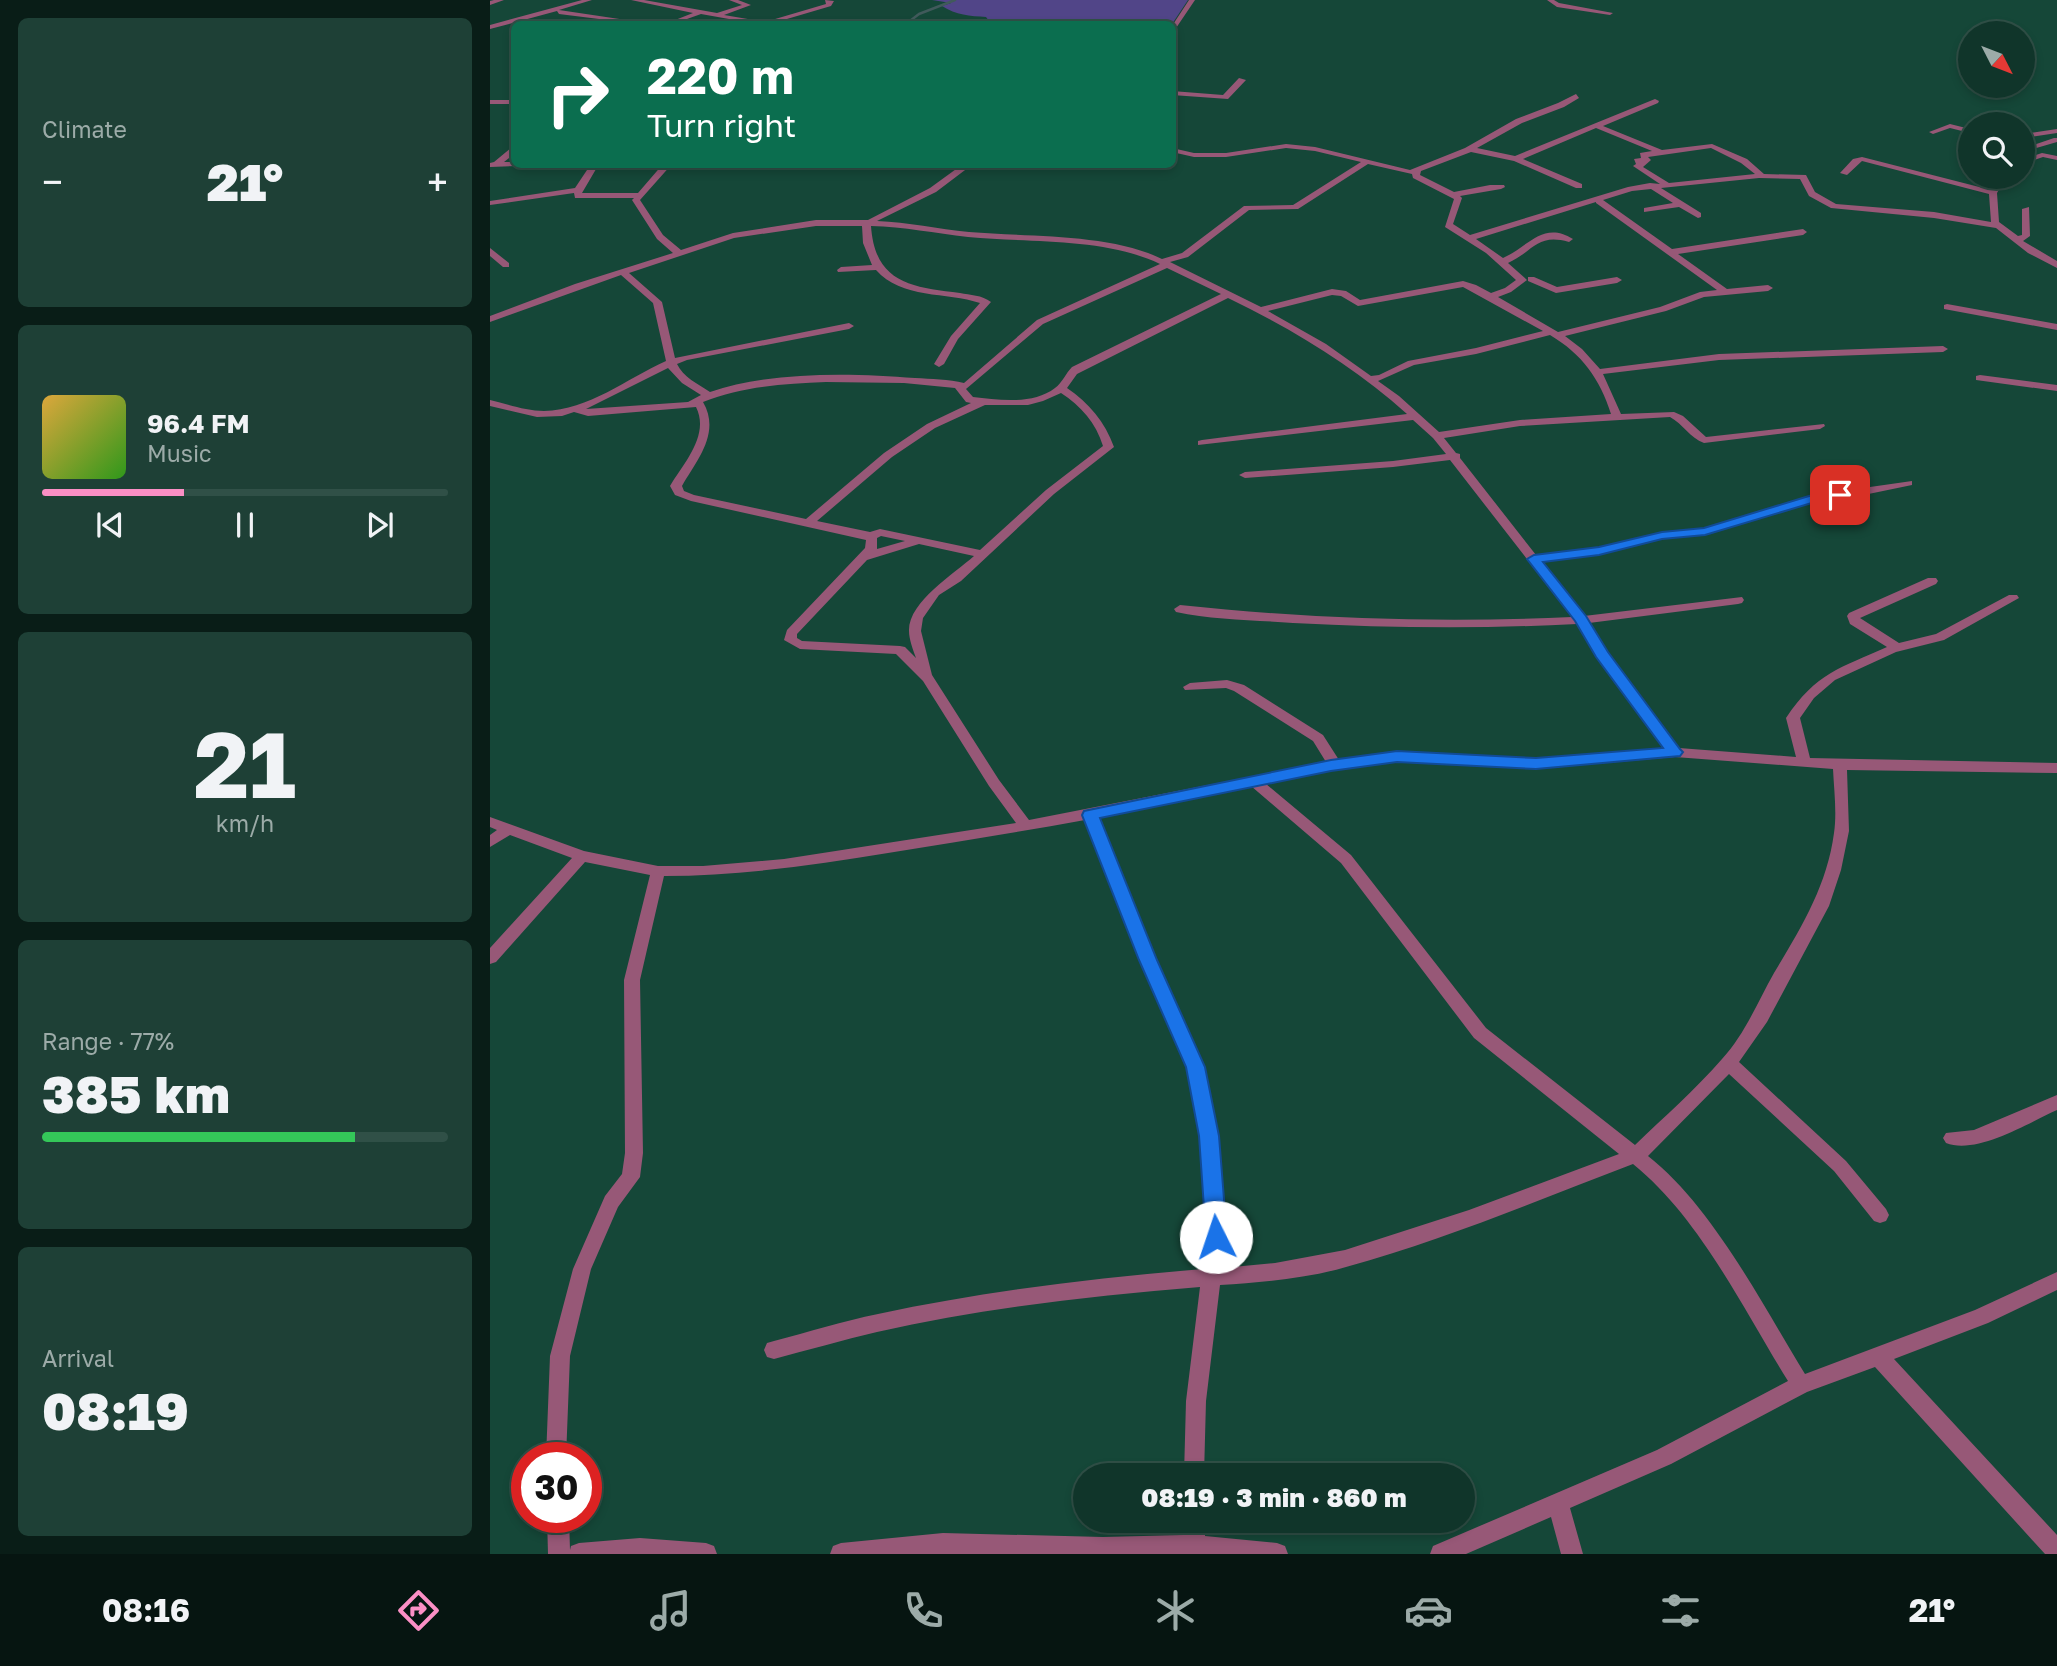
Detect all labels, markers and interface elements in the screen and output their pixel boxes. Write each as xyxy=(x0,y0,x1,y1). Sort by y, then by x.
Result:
north arrow xyxy=(1958,21,2035,98)
map controls xyxy=(1958,21,2035,189)
text: 220 m xyxy=(647,46,794,105)
icon: right xyxy=(532,49,623,140)
text: Turn right xyxy=(647,106,796,144)
button: search xyxy=(1958,112,2035,189)
text: Climate xyxy=(42,115,127,143)
text: 21° xyxy=(207,150,283,212)
text: − xyxy=(42,159,63,204)
text: + xyxy=(427,159,448,204)
text: 96.4 FM xyxy=(147,408,250,439)
text: Music xyxy=(147,439,212,467)
pin xyxy=(1810,465,1870,525)
icon: arrive xyxy=(1821,476,1859,514)
icon: previous xyxy=(91,506,129,544)
icon: pause xyxy=(226,506,264,544)
icon: next xyxy=(361,506,399,544)
text: 21 xyxy=(194,709,296,818)
text: km/h xyxy=(216,809,274,837)
text: Range · 77% xyxy=(42,1027,174,1055)
text: 385 km xyxy=(42,1062,230,1124)
position arrow xyxy=(1179,1200,1253,1274)
text: Arrival xyxy=(42,1344,114,1372)
text: 08:19 xyxy=(42,1379,189,1441)
speed limit sign: 30 xyxy=(511,1442,602,1533)
text: 08:19 · 3 min · 860 m xyxy=(1141,1482,1407,1513)
icon: directions xyxy=(394,1586,443,1635)
icon: music xyxy=(646,1586,695,1635)
icon: phone xyxy=(899,1586,948,1635)
icon: climate xyxy=(1151,1586,1200,1635)
icon: car xyxy=(1404,1586,1453,1635)
icon: filters xyxy=(1656,1586,1705,1635)
text: 08:16 xyxy=(102,1591,190,1629)
text: 21° xyxy=(1909,1591,1955,1629)

